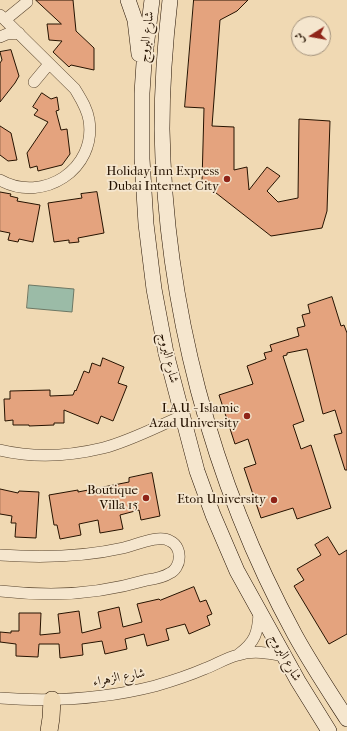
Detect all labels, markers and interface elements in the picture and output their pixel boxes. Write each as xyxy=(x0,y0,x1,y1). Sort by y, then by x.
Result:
street label: شارع البروج xyxy=(136,11,158,63)
north arrow xyxy=(291,16,331,56)
text: ش xyxy=(292,32,307,45)
place label: Holiday Inn Express Dubai Internet City xyxy=(106,164,219,195)
marker: Holiday Inn Express Dubai Internet City xyxy=(222,174,232,184)
street label: شارع البروج xyxy=(155,331,181,385)
place label: I.A.U - Islamic Azad University xyxy=(149,401,239,432)
marker: I.A.U - Islamic Azad University xyxy=(242,411,252,421)
place label: Boutique Villa 15 xyxy=(87,483,138,514)
place label: Eton University xyxy=(177,492,266,508)
marker: Boutique Villa 15 xyxy=(141,493,151,503)
marker: Eton University xyxy=(269,495,279,505)
street label: شارع البروج xyxy=(266,632,304,684)
street label: شارع الزهراء xyxy=(92,666,146,690)

